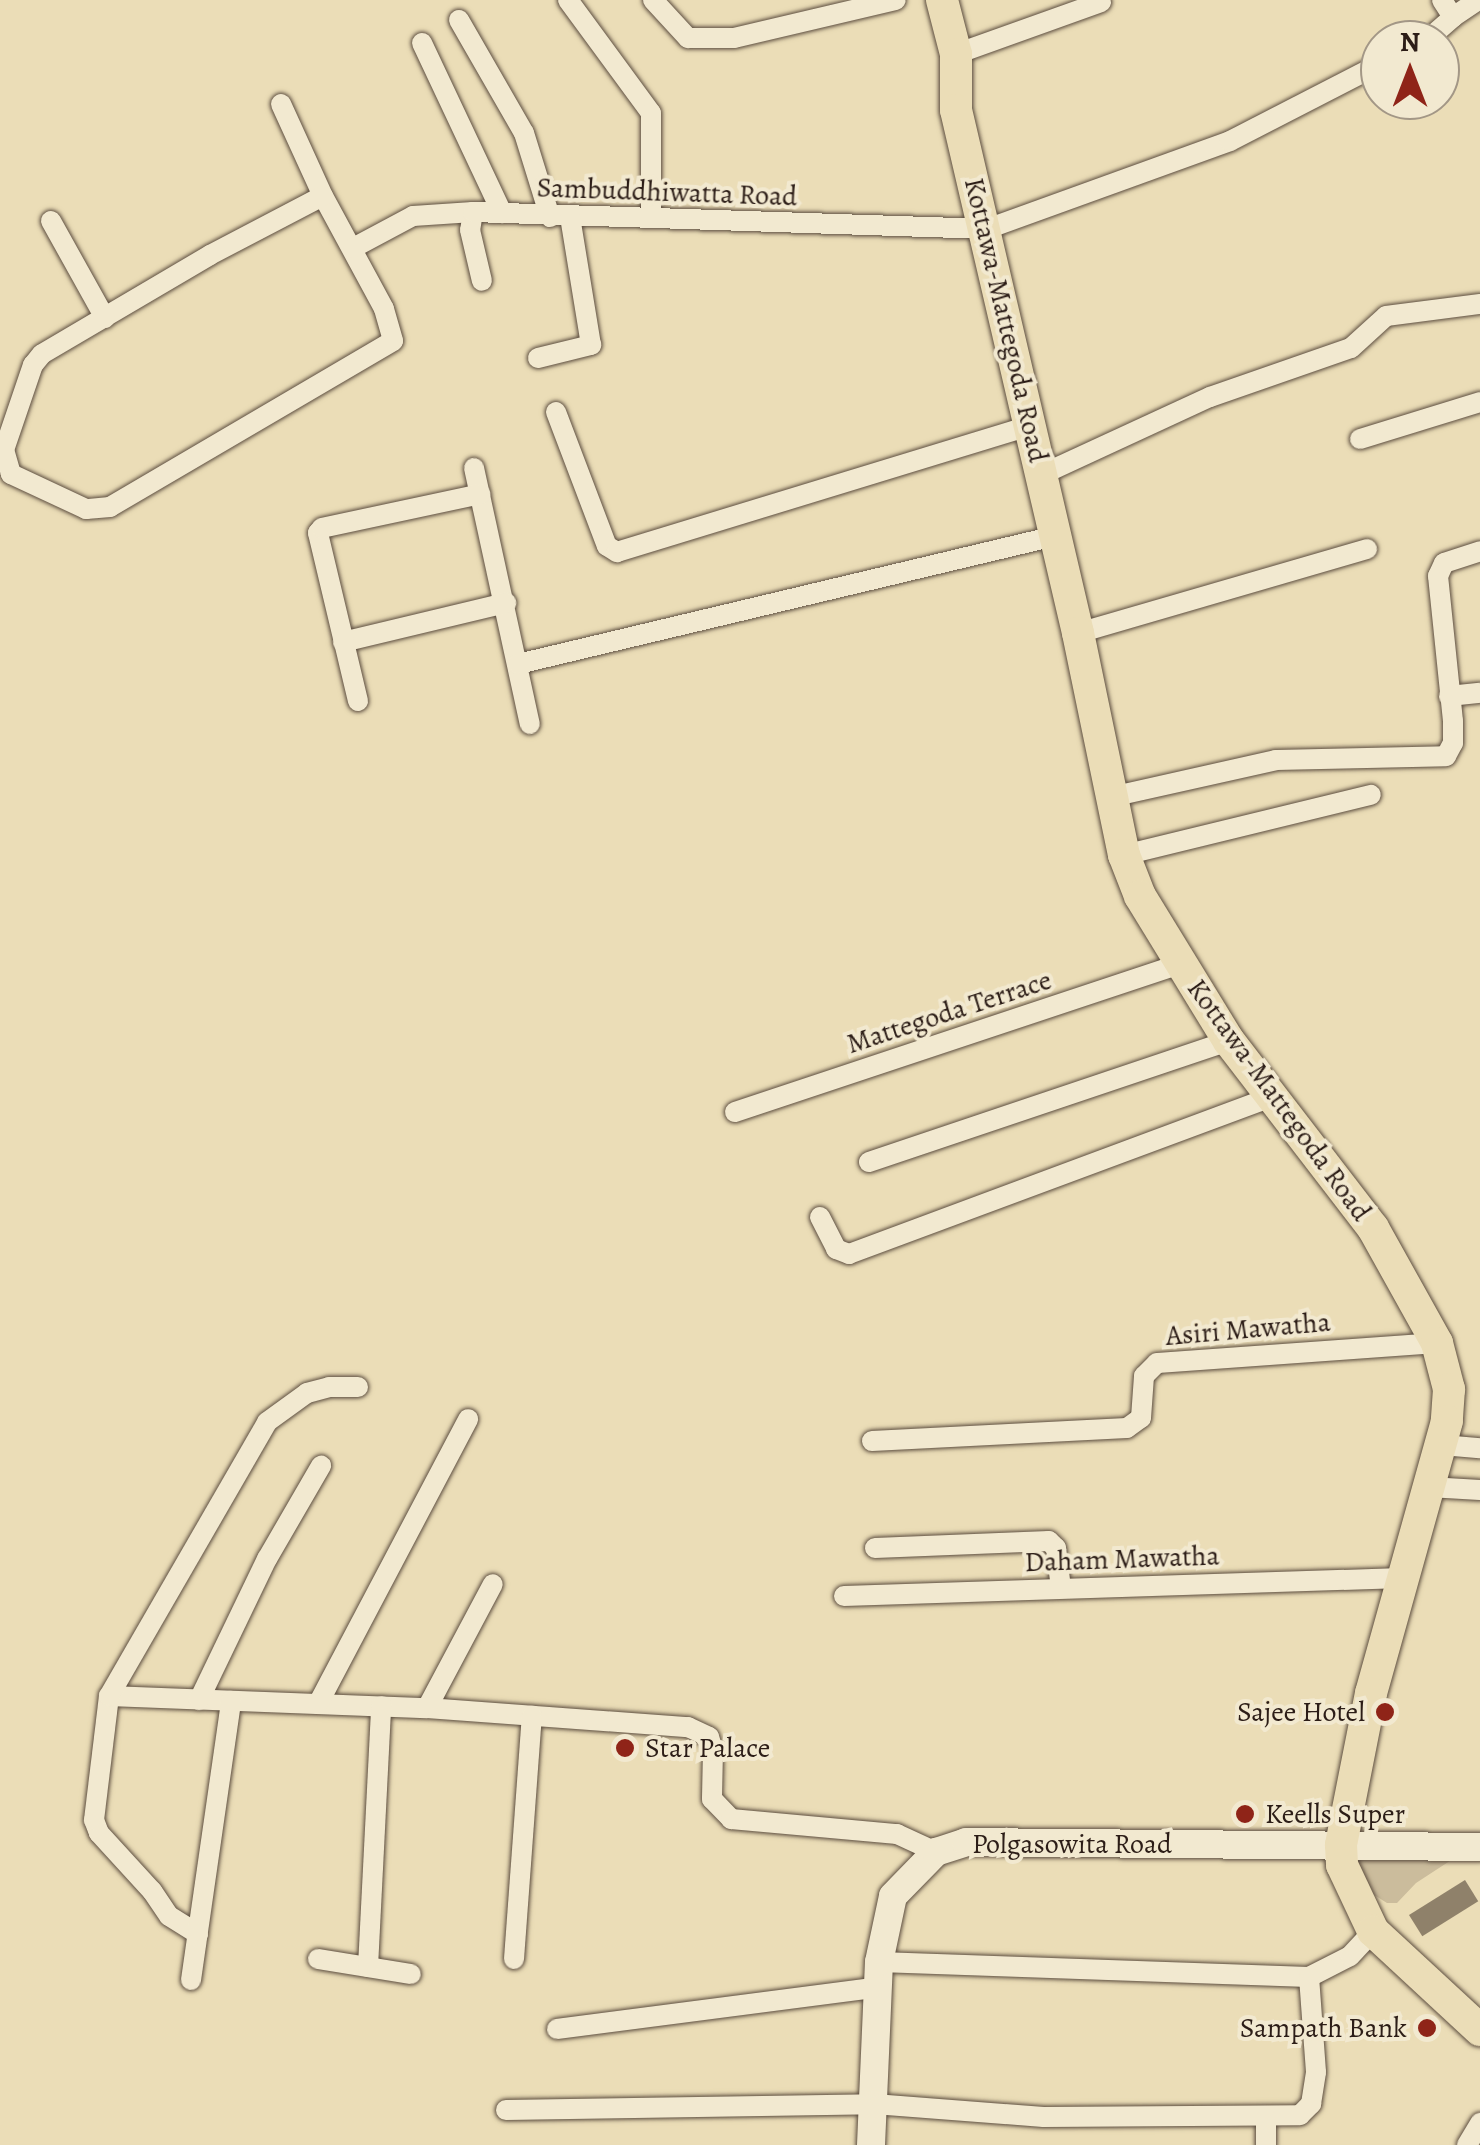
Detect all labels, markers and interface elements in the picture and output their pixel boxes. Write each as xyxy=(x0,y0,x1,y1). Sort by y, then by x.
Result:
north arrow xyxy=(1360,20,1460,120)
text: N xyxy=(1400,23,1420,61)
street label: Sambuddhiwatta Road xyxy=(536,171,798,213)
street label: Kottawa-Mattegoda Road xyxy=(957,174,1055,466)
street label: Mattegoda Terrace xyxy=(842,963,1056,1061)
street label: Kottawa-Mattegoda Road xyxy=(1180,972,1378,1228)
street label: Asiri Mawatha xyxy=(1164,1305,1332,1353)
street label: Daham Mawatha xyxy=(1024,1539,1220,1579)
place label: Sajee Hotel xyxy=(1237,1695,1365,1729)
marker: Sajee Hotel xyxy=(1374,1701,1396,1723)
place label: Star Palace xyxy=(645,1731,770,1765)
marker: Star Palace xyxy=(614,1737,636,1759)
place label: Keells Super xyxy=(1265,1797,1405,1831)
marker: Keells Super xyxy=(1234,1803,1256,1825)
street label: Polgasowita Road xyxy=(972,1827,1172,1861)
place label: Sampath Bank xyxy=(1240,2011,1407,2045)
marker: Sampath Bank xyxy=(1416,2017,1438,2039)

